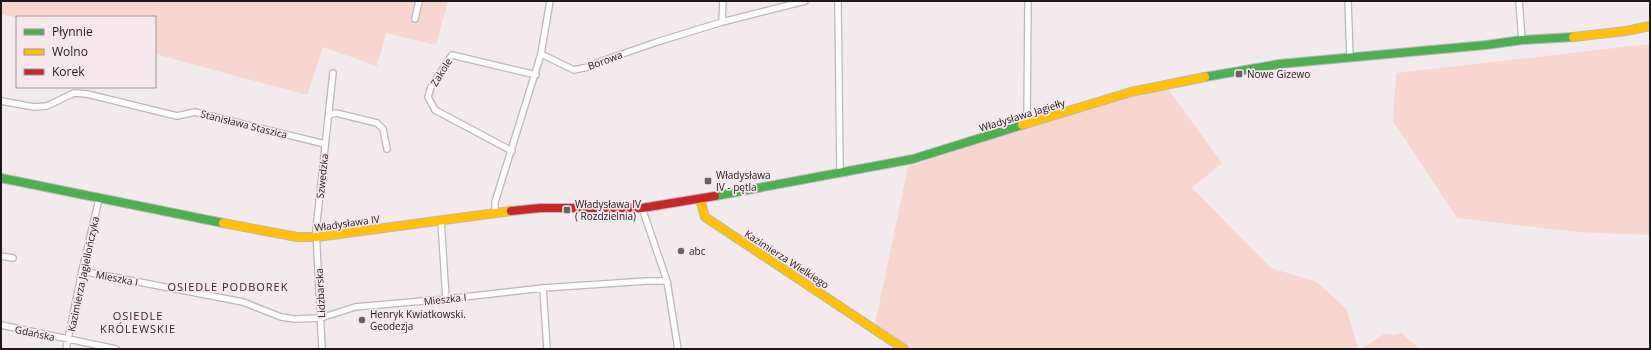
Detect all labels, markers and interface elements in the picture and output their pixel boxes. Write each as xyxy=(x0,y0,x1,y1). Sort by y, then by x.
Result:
legend xyxy=(16,16,156,88)
text: Płynnie xyxy=(52,23,93,40)
text: Wolno xyxy=(52,43,88,60)
street label: Borowa xyxy=(586,47,624,73)
street label: Zakole xyxy=(427,55,455,89)
text: Korek xyxy=(52,63,85,80)
place label: Nowe Gizewo xyxy=(1247,67,1310,81)
marker: Nowe Gizewo xyxy=(1234,69,1244,79)
street label: Władysława Jagiełły xyxy=(977,95,1068,135)
street label: Stanisława Staszica xyxy=(199,106,289,142)
street label: Szwedzka xyxy=(313,153,331,199)
place label: Władysława IV - pętla xyxy=(716,168,771,194)
marker: Władysława IV - pętla xyxy=(703,176,713,186)
place label: Władysława IV ( Rozdzielnia) xyxy=(575,197,641,223)
marker: Władysława IV ( Rozdzielnia) xyxy=(562,205,572,215)
street label: Władysława IV xyxy=(313,211,381,235)
street label: Kazimierza Jagiellończyka xyxy=(64,215,102,333)
street label: Kazimierza Wielkiego xyxy=(742,226,832,292)
place label: abc xyxy=(689,244,706,258)
marker: abc xyxy=(676,246,686,256)
street label: Mieszka I xyxy=(95,267,139,289)
street label: Lidzbarska xyxy=(312,268,328,318)
district label: OSIEDLE PODBOREK xyxy=(168,279,288,294)
street label: Mieszka I xyxy=(423,290,467,308)
place label: Henryk Kwiatkowski. Geodezja xyxy=(370,307,466,333)
district label: OSIEDLE KRÓLEWSKIE xyxy=(100,308,176,336)
marker: Henryk Kwiatkowski. Geodezja xyxy=(357,315,367,325)
street label: Gdańska xyxy=(14,322,56,344)

